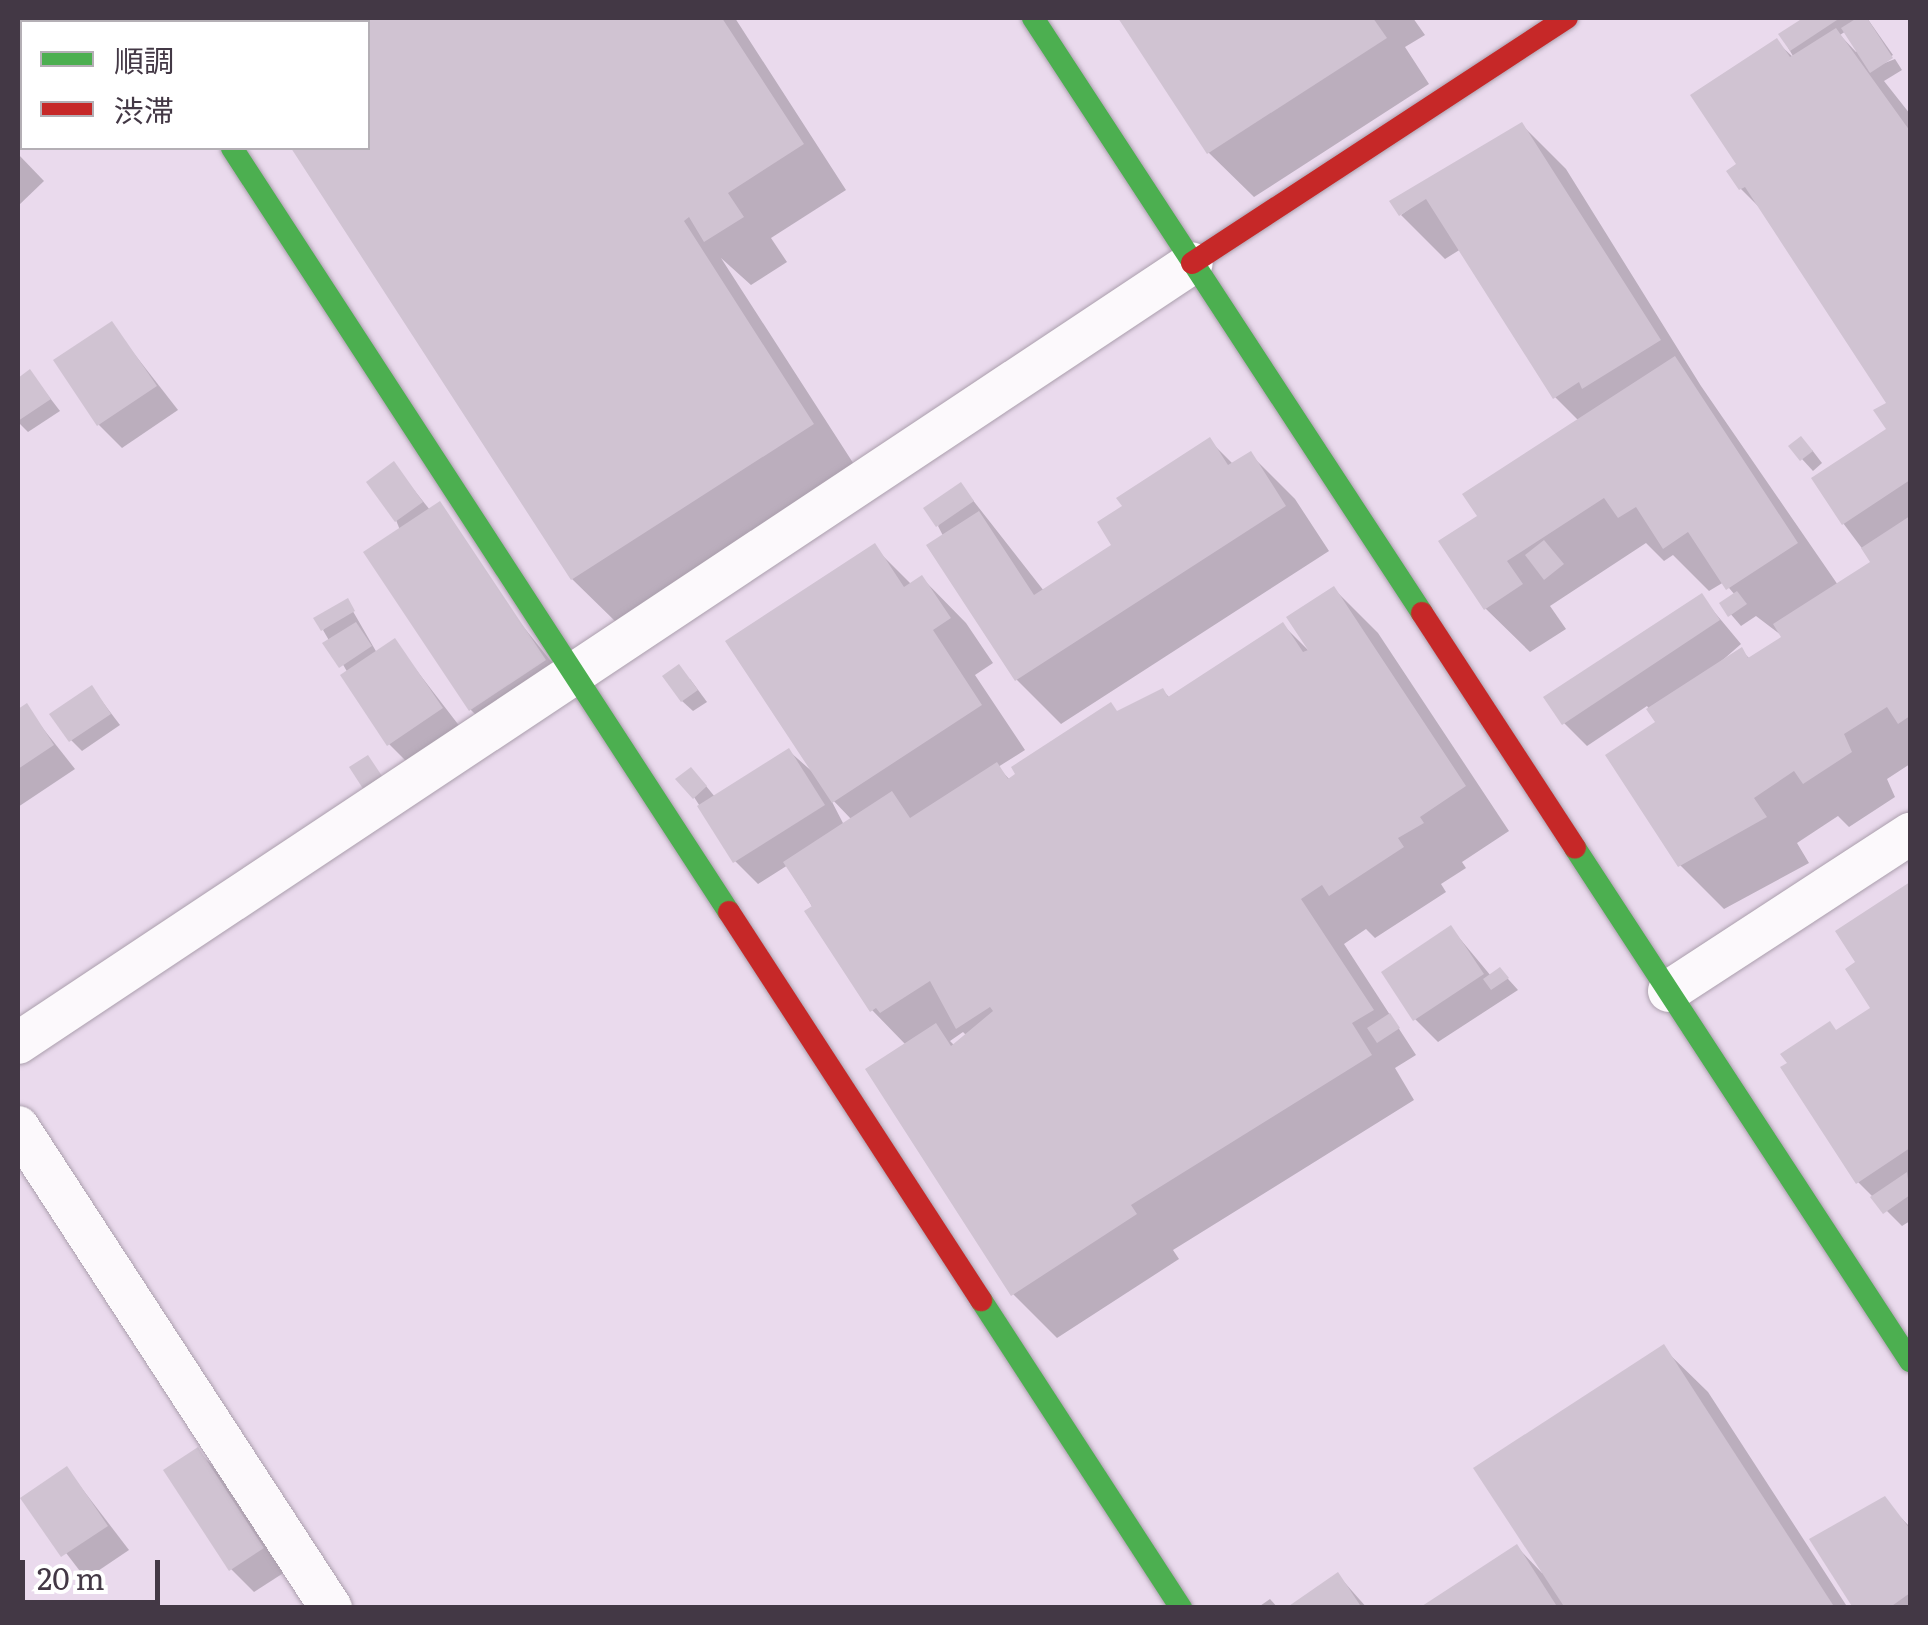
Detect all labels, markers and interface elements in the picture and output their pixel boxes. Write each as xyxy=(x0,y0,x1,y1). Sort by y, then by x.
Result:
legend xyxy=(20,20,370,150)
text: 順調 xyxy=(114,37,174,81)
text: 渋滞 xyxy=(114,87,174,131)
scale bar xyxy=(25,1540,165,1602)
text: 20 m xyxy=(37,1555,105,1599)

